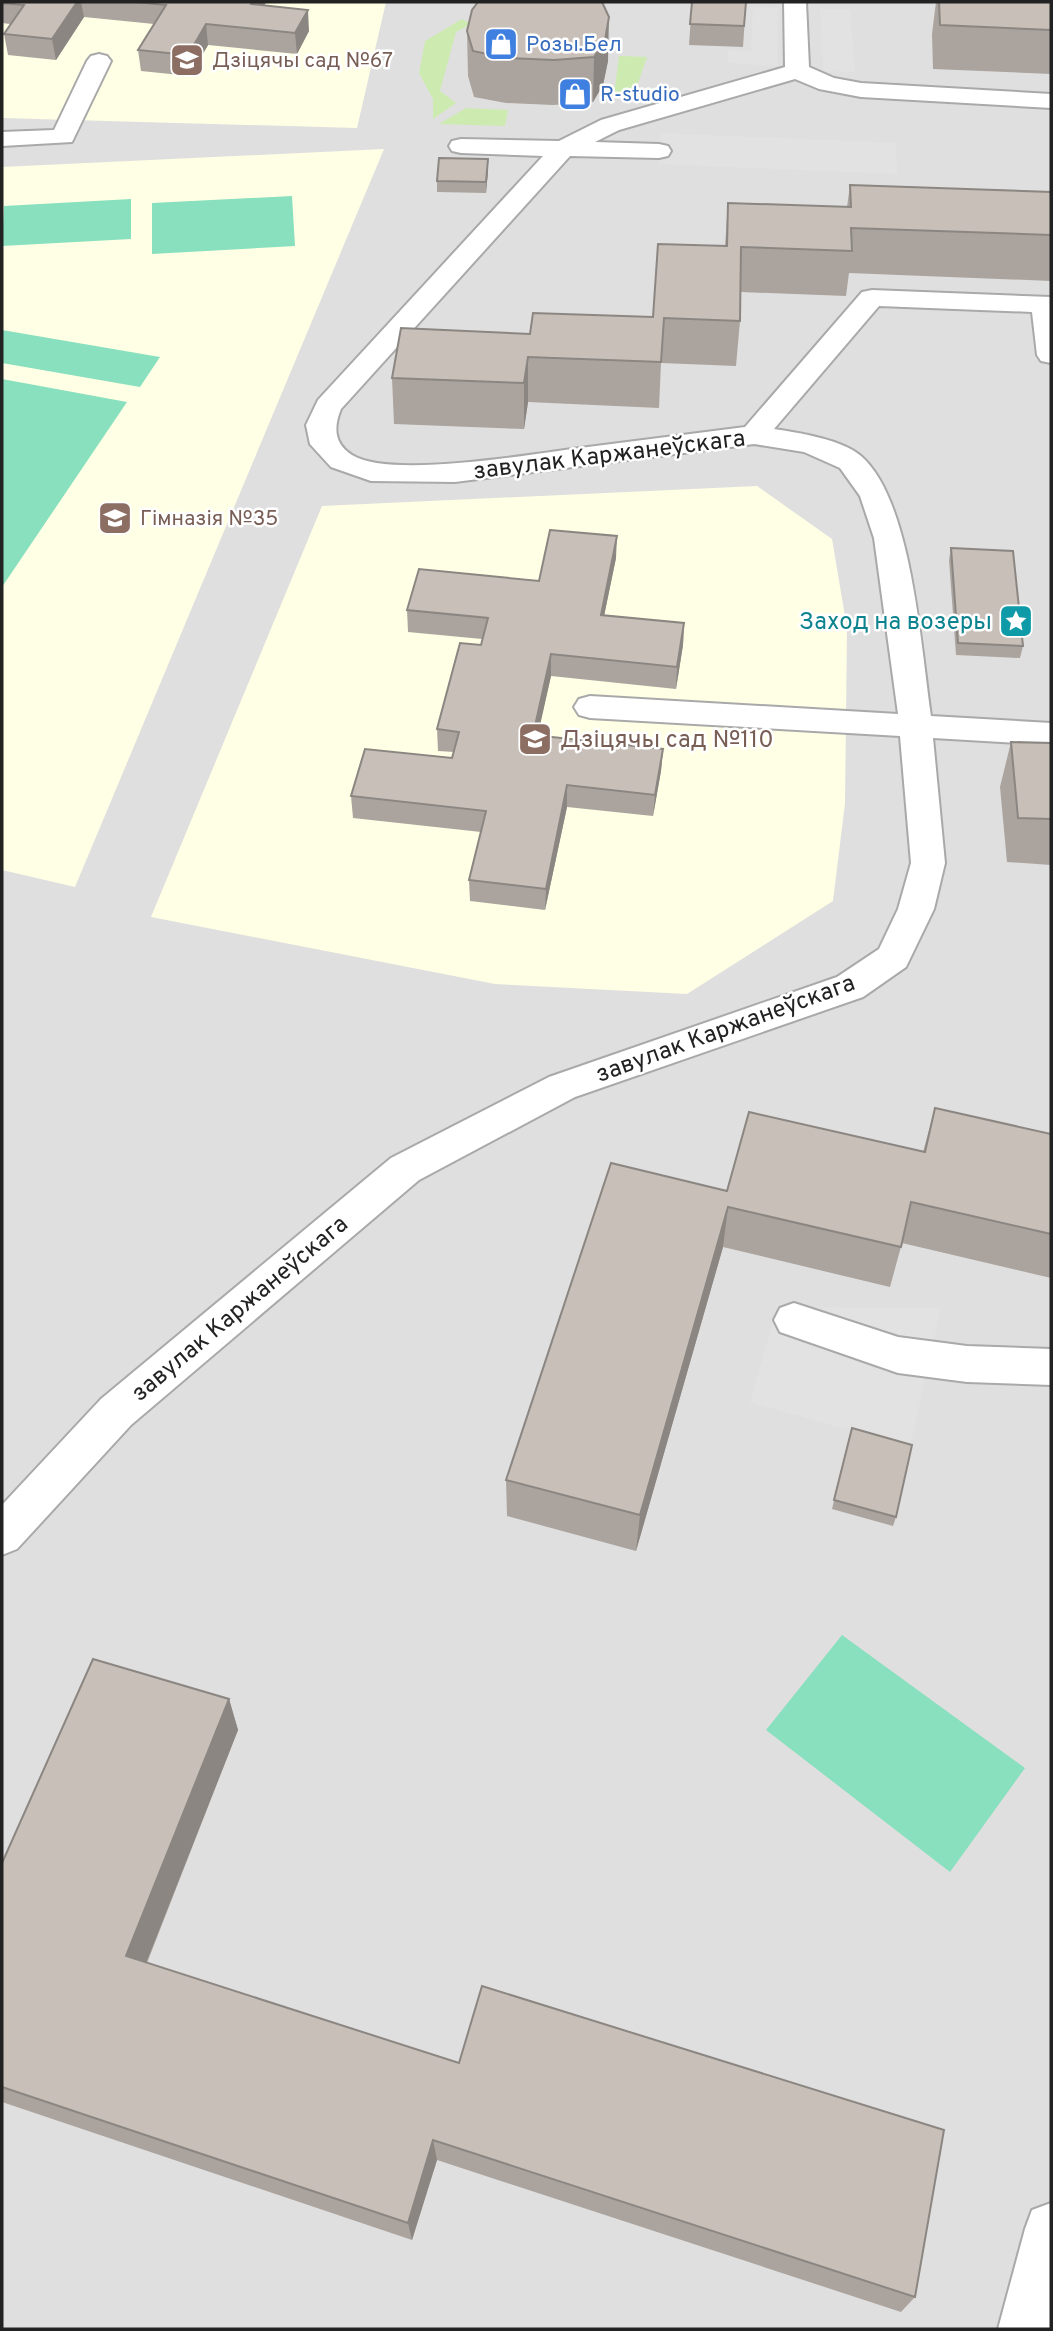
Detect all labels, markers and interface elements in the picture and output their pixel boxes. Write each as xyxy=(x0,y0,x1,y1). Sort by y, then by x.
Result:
shop icon: Розы.Бел xyxy=(482,25,520,63)
place label: Розы.Бел xyxy=(526,32,622,59)
school or university icon: Дзіцячы сад №67 xyxy=(168,41,206,79)
place label: Дзіцячы сад №67 xyxy=(212,48,393,75)
shop icon: R-studio xyxy=(556,75,594,113)
place label: R-studio xyxy=(600,82,680,109)
street label: завулак Каржанеўскага xyxy=(471,424,747,488)
school or university icon: Гімназія №35 xyxy=(96,499,134,537)
place label: Гімназія №35 xyxy=(140,506,278,533)
place icon: Заход на возеры xyxy=(997,602,1035,640)
place label: Заход на возеры xyxy=(799,608,992,638)
school or university icon: Дзіцячы сад №110 xyxy=(516,720,554,758)
place label: Дзіцячы сад №110 xyxy=(560,726,774,756)
street label: завулак Каржанеўскага xyxy=(592,969,860,1091)
street label: завулак Каржанеўскага xyxy=(126,1210,355,1409)

